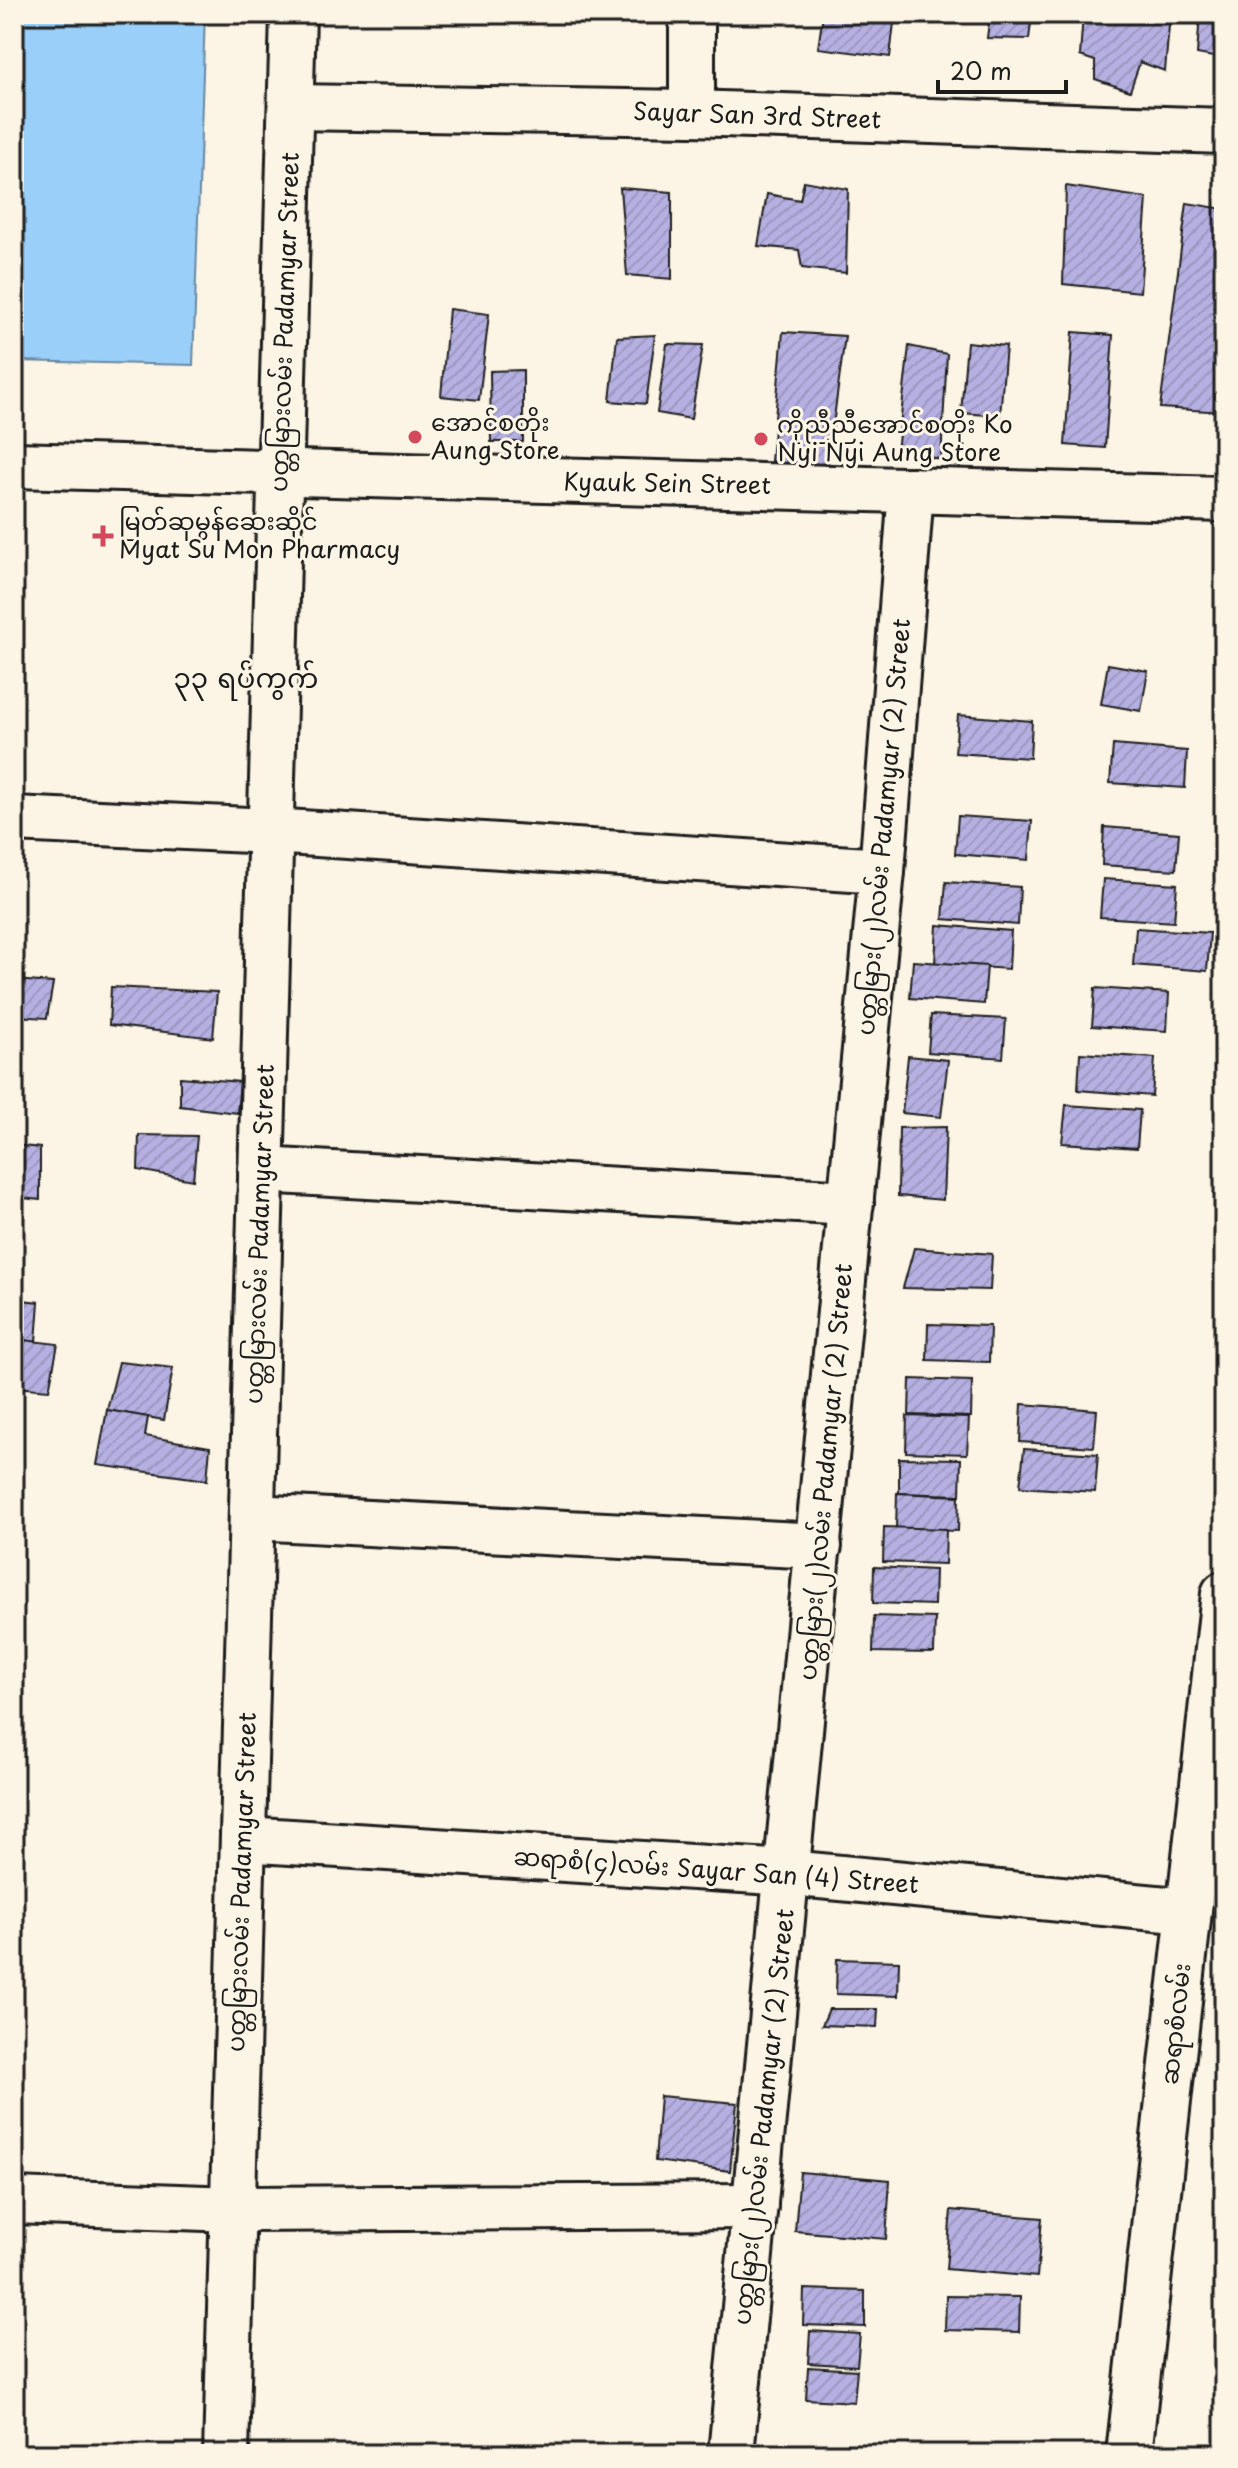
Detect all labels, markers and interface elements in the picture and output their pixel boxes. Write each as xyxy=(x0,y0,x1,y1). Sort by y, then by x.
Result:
scale bar xyxy=(938,44,1066,94)
text: 20 m xyxy=(950,52,1012,88)
street label: Sayar San 3rd Street xyxy=(632,92,882,136)
street label: ပတ္တမြားလမ်း Padamyar Street xyxy=(259,151,310,493)
place label: အောင်စတိုး Aung Store xyxy=(431,403,560,467)
place label: ကိုညီညီအောင်စတိုး Ko Nyi Nyi Aung Store xyxy=(777,405,1013,469)
marker: အောင်စတိုး Aung Store xyxy=(406,428,424,446)
marker: ကိုညီညီအောင်စတိုး Ko Nyi Nyi Aung Store xyxy=(752,430,770,448)
street label: Kyauk Sein Street xyxy=(563,462,771,502)
place label: မြတ်ဆုမွန်ဆေးဆိုင် Myat Su Mon Pharmacy xyxy=(119,502,400,566)
marker: မြတ်ဆုမွန်ဆေးဆိုင် Myat Su Mon Pharmacy xyxy=(94,527,112,545)
street label: ပတ္တမြား(၂)လမ်း Padamyar (2) Street xyxy=(846,617,921,1037)
district label: ၃၃ ရပ်ကွက် xyxy=(174,655,318,701)
street label: ပတ္တမြားလမ်း Padamyar Street xyxy=(234,1063,285,1405)
street label: ပတ္တမြား(၂)လမ်း Padamyar (2) Street xyxy=(788,1262,863,1682)
street label: ပတ္တမြားလမ်း Padamyar Street xyxy=(216,1711,267,2053)
street label: ဆရာစံ(၄)လမ်း Sayar San (4) Street xyxy=(512,1837,920,1904)
street label: ပတ္တမြား(၂)လမ်း Padamyar (2) Street xyxy=(722,1907,805,2327)
street label: ဆရာစံလမ်း xyxy=(1150,1961,1201,2087)

